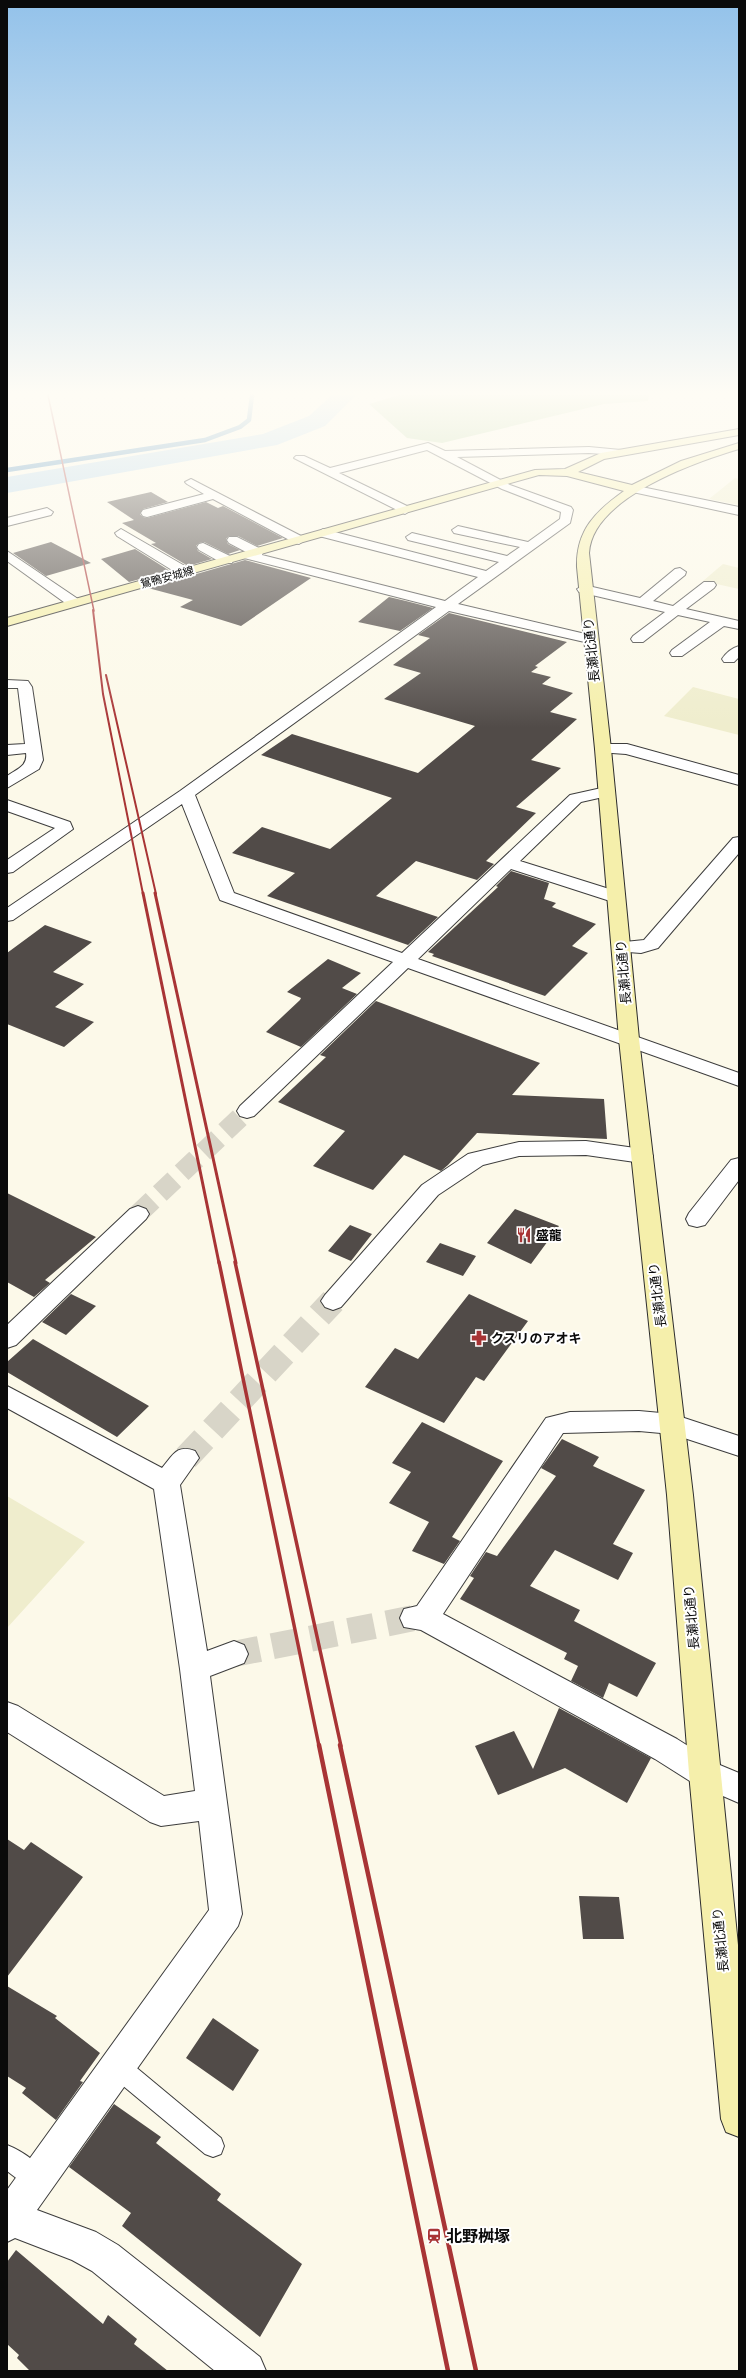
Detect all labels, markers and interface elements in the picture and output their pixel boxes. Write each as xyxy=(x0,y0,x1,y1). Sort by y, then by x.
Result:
street label: 鴛鴨安城線 xyxy=(139,563,195,591)
street label: 長瀬北通り xyxy=(580,617,603,683)
street label: 長瀬北通り xyxy=(612,939,635,1005)
restaurant icon: 盛龍 xyxy=(515,1226,533,1244)
place label: 盛龍 xyxy=(536,1227,562,1244)
street label: 長瀬北通り xyxy=(645,1262,670,1328)
pharmacy icon: クスリのアオキ xyxy=(470,1329,488,1347)
place label: クスリのアオキ xyxy=(491,1330,582,1347)
street label: 長瀬北通り xyxy=(680,1584,703,1650)
street label: 長瀬北通り xyxy=(709,1907,732,1973)
place label: 北野桝塚 xyxy=(446,2226,510,2246)
station icon: 北野桝塚 xyxy=(425,2227,443,2245)

